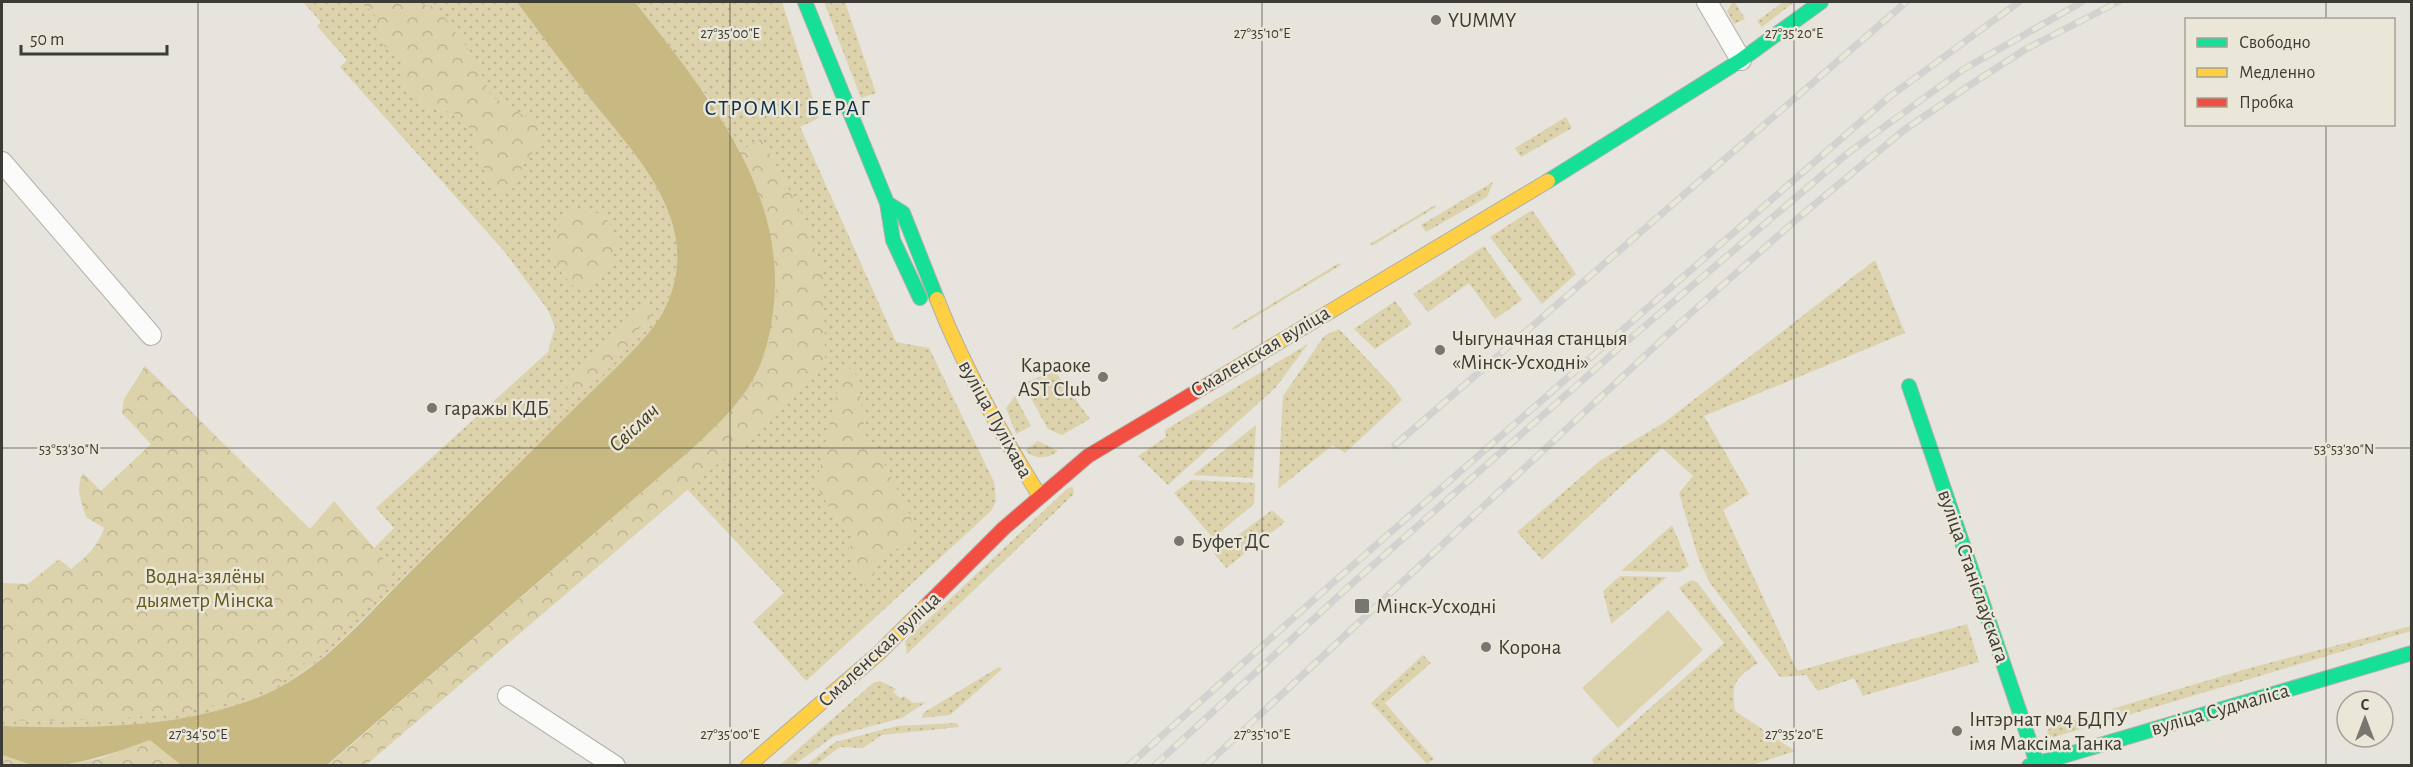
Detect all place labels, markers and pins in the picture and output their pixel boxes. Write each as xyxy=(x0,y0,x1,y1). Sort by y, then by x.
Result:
place label: YUMMY xyxy=(1448,10,1516,31)
marker: YUMMY xyxy=(1429,13,1443,27)
place label: Чыгуначная станцыя «Мінск-Усходні» xyxy=(1452,328,1627,373)
marker: Чыгуначная станцыя «Мінск-Усходні» xyxy=(1433,343,1447,357)
place label: Караоке AST Club xyxy=(1018,355,1091,400)
marker: Караоке AST Club xyxy=(1096,370,1110,384)
place label: гаражы КДБ xyxy=(444,398,549,419)
marker: гаражы КДБ xyxy=(425,401,439,415)
place label: Буфет ДС xyxy=(1191,531,1270,552)
marker: Буфет ДС xyxy=(1172,534,1186,548)
place label: Мінск-Усходні xyxy=(1376,596,1496,617)
marker: Мінск-Усходні xyxy=(1353,597,1371,615)
place label: Корона xyxy=(1498,637,1562,658)
marker: Корона xyxy=(1479,640,1493,654)
place label: Інтэрнат №4 БДПУ імя Максіма Танка xyxy=(1969,709,2128,754)
marker: Інтэрнат №4 БДПУ імя Максіма Танка xyxy=(1950,724,1964,738)

